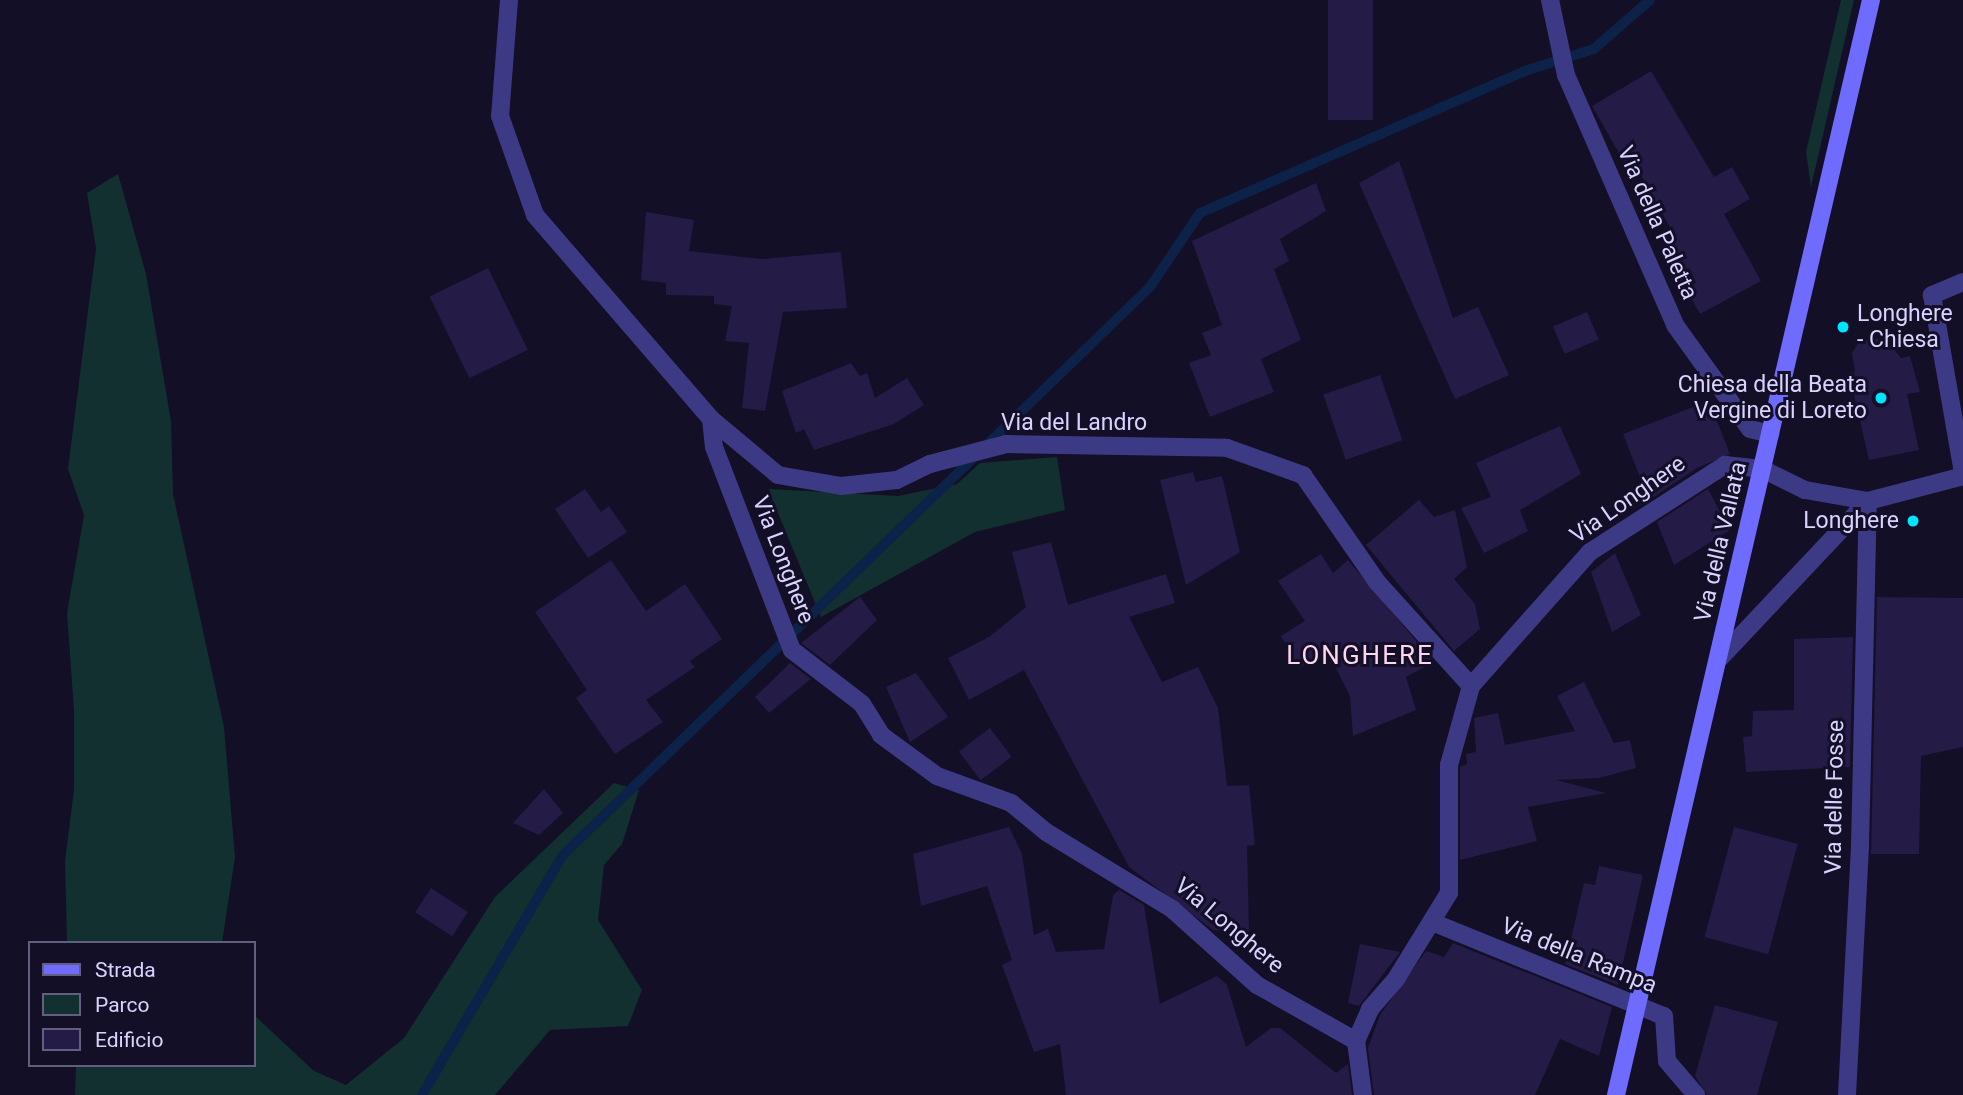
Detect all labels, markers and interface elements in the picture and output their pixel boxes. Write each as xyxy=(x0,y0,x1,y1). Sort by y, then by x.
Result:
street label: Via della Paletta xyxy=(1611,142,1703,304)
place label: Longhere - Chiesa xyxy=(1857,300,1953,354)
marker: Longhere - Chiesa xyxy=(1835,319,1851,335)
place label: Chiesa della Beata Vergine di Loreto xyxy=(1678,371,1867,425)
marker: Chiesa della Beata Vergine di Loreto xyxy=(1873,390,1889,406)
street label: Via del Landro xyxy=(1001,409,1147,437)
street label: Via Longhere xyxy=(1565,450,1691,550)
street label: Via della Vallata xyxy=(1689,459,1753,625)
street label: Via Longhere xyxy=(746,492,820,628)
place label: Longhere xyxy=(1803,507,1899,535)
marker: Longhere xyxy=(1905,513,1921,529)
district label: LONGHERE xyxy=(1287,640,1433,672)
street label: Via delle Fosse xyxy=(1820,720,1850,874)
street label: Via Longhere xyxy=(1169,872,1289,980)
street label: Via della Rampa xyxy=(1497,912,1661,1000)
legend xyxy=(28,941,256,1067)
text: Strada xyxy=(95,958,156,982)
text: Parco xyxy=(95,993,149,1017)
text: Edificio xyxy=(95,1028,163,1052)

